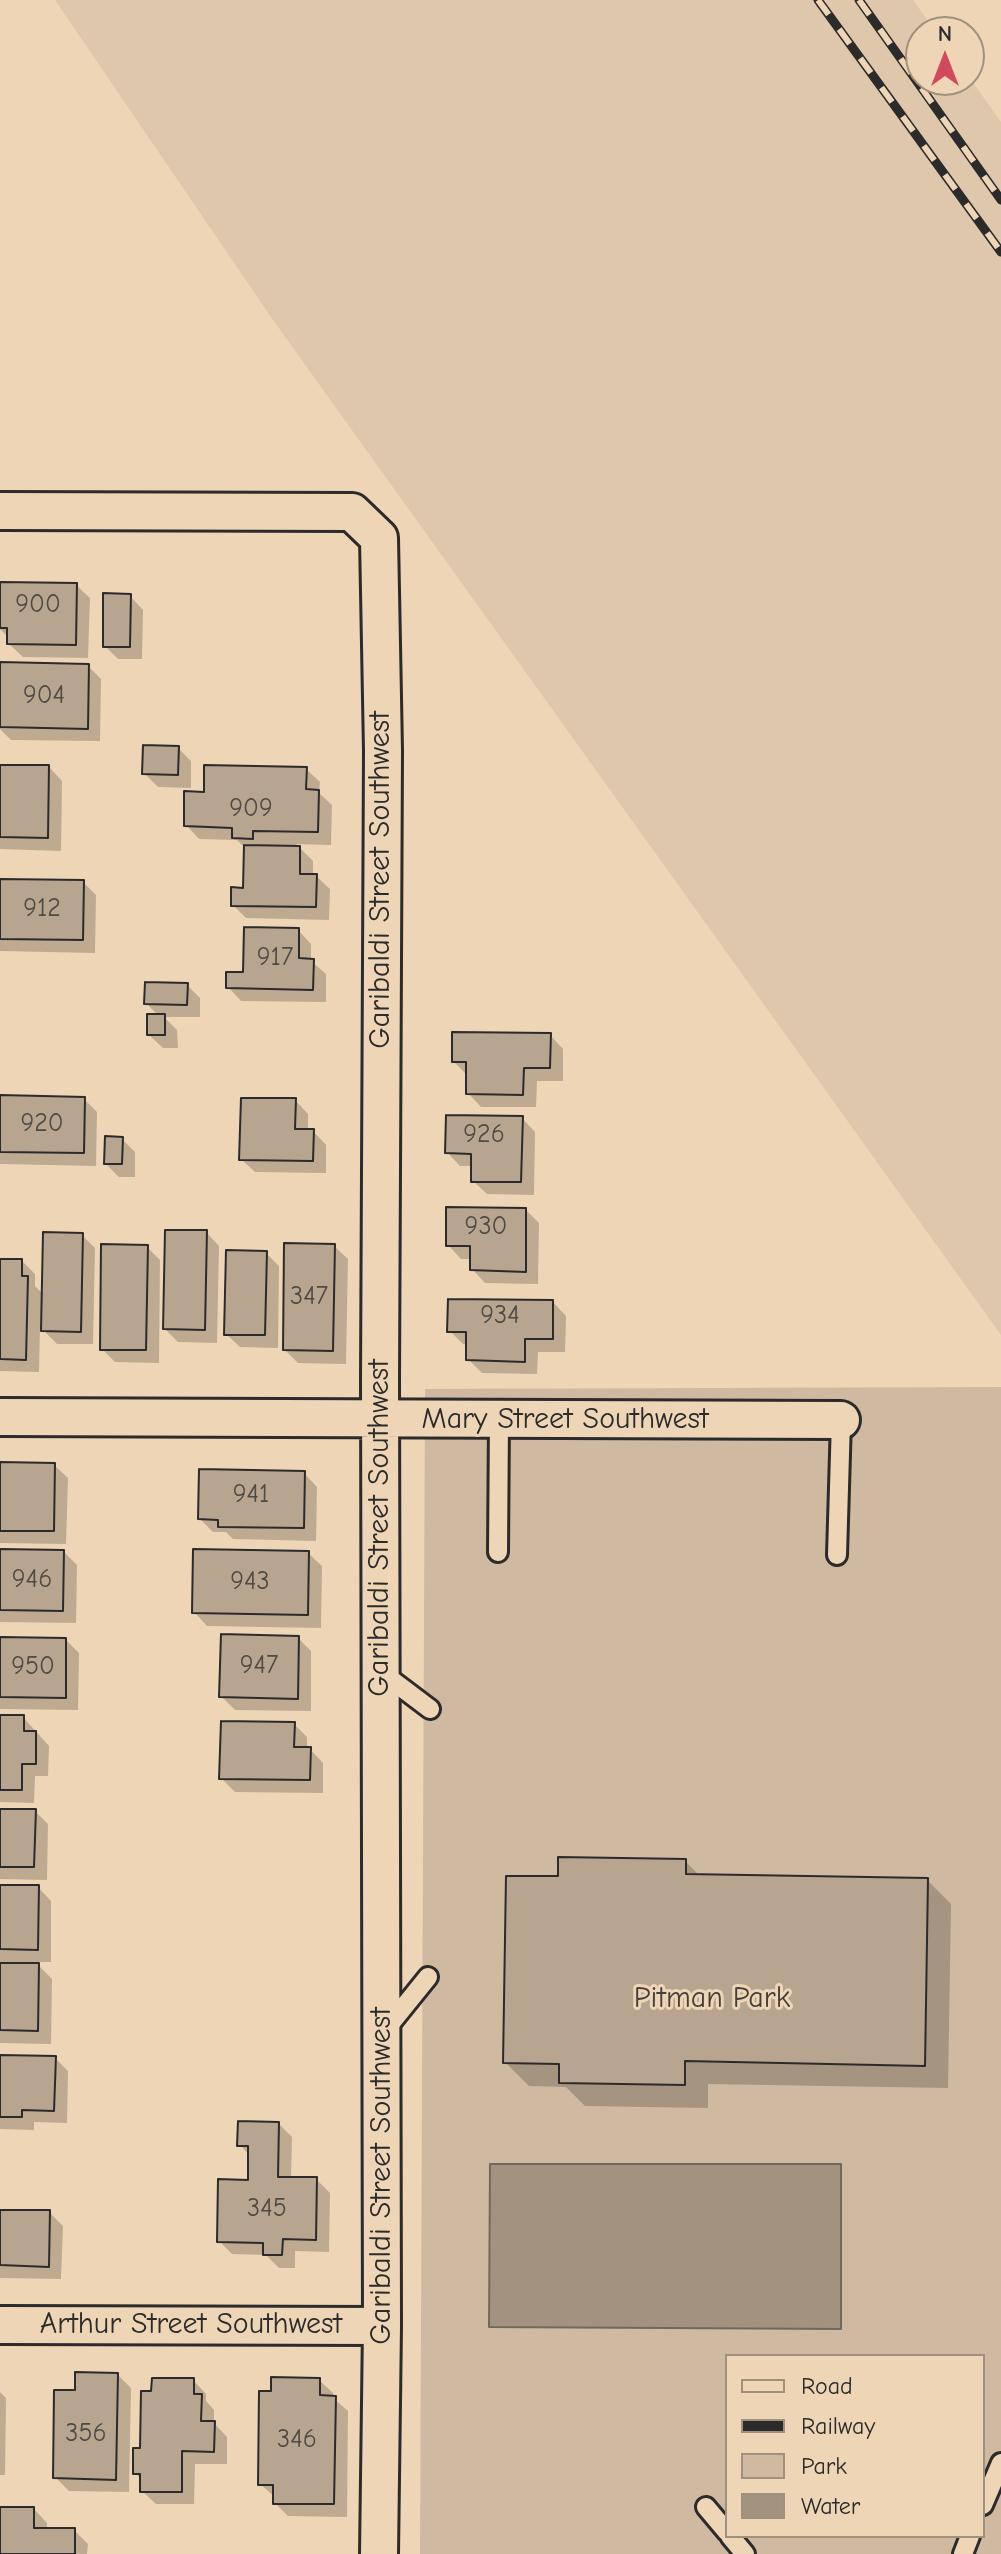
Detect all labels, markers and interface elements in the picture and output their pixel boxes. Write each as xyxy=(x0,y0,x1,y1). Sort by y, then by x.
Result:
north arrow xyxy=(905,16,985,96)
text: N xyxy=(938,21,952,47)
house number: 900 xyxy=(15,589,61,621)
house number: 904 xyxy=(23,680,65,712)
street label: Garibaldi Street Southwest xyxy=(363,711,399,1049)
house number: 909 xyxy=(229,793,273,825)
house number: 912 xyxy=(23,893,61,925)
house number: 917 xyxy=(257,942,293,974)
house number: 920 xyxy=(20,1108,64,1140)
house number: 926 xyxy=(463,1119,505,1151)
house number: 930 xyxy=(465,1211,507,1243)
house number: 347 xyxy=(290,1281,328,1313)
house number: 934 xyxy=(480,1300,520,1332)
street label: Garibaldi Street Southwest xyxy=(362,1359,398,1697)
street label: Mary Street Southwest xyxy=(421,1402,709,1438)
house number: 941 xyxy=(233,1479,269,1511)
house number: 946 xyxy=(12,1564,52,1596)
house number: 943 xyxy=(230,1566,270,1598)
house number: 947 xyxy=(240,1650,278,1682)
house number: 950 xyxy=(11,1651,55,1683)
park label: Pitman Park xyxy=(634,1981,790,2017)
street label: Garibaldi Street Southwest xyxy=(364,2007,400,2345)
house number: 345 xyxy=(247,2193,287,2225)
street label: Arthur Street Southwest xyxy=(40,2307,342,2343)
legend xyxy=(725,2354,985,2538)
text: Road xyxy=(801,2372,853,2400)
text: Railway xyxy=(801,2412,875,2440)
house number: 356 xyxy=(65,2418,107,2450)
house number: 346 xyxy=(277,2424,317,2456)
text: Park xyxy=(801,2452,847,2480)
text: Water xyxy=(801,2492,860,2520)

